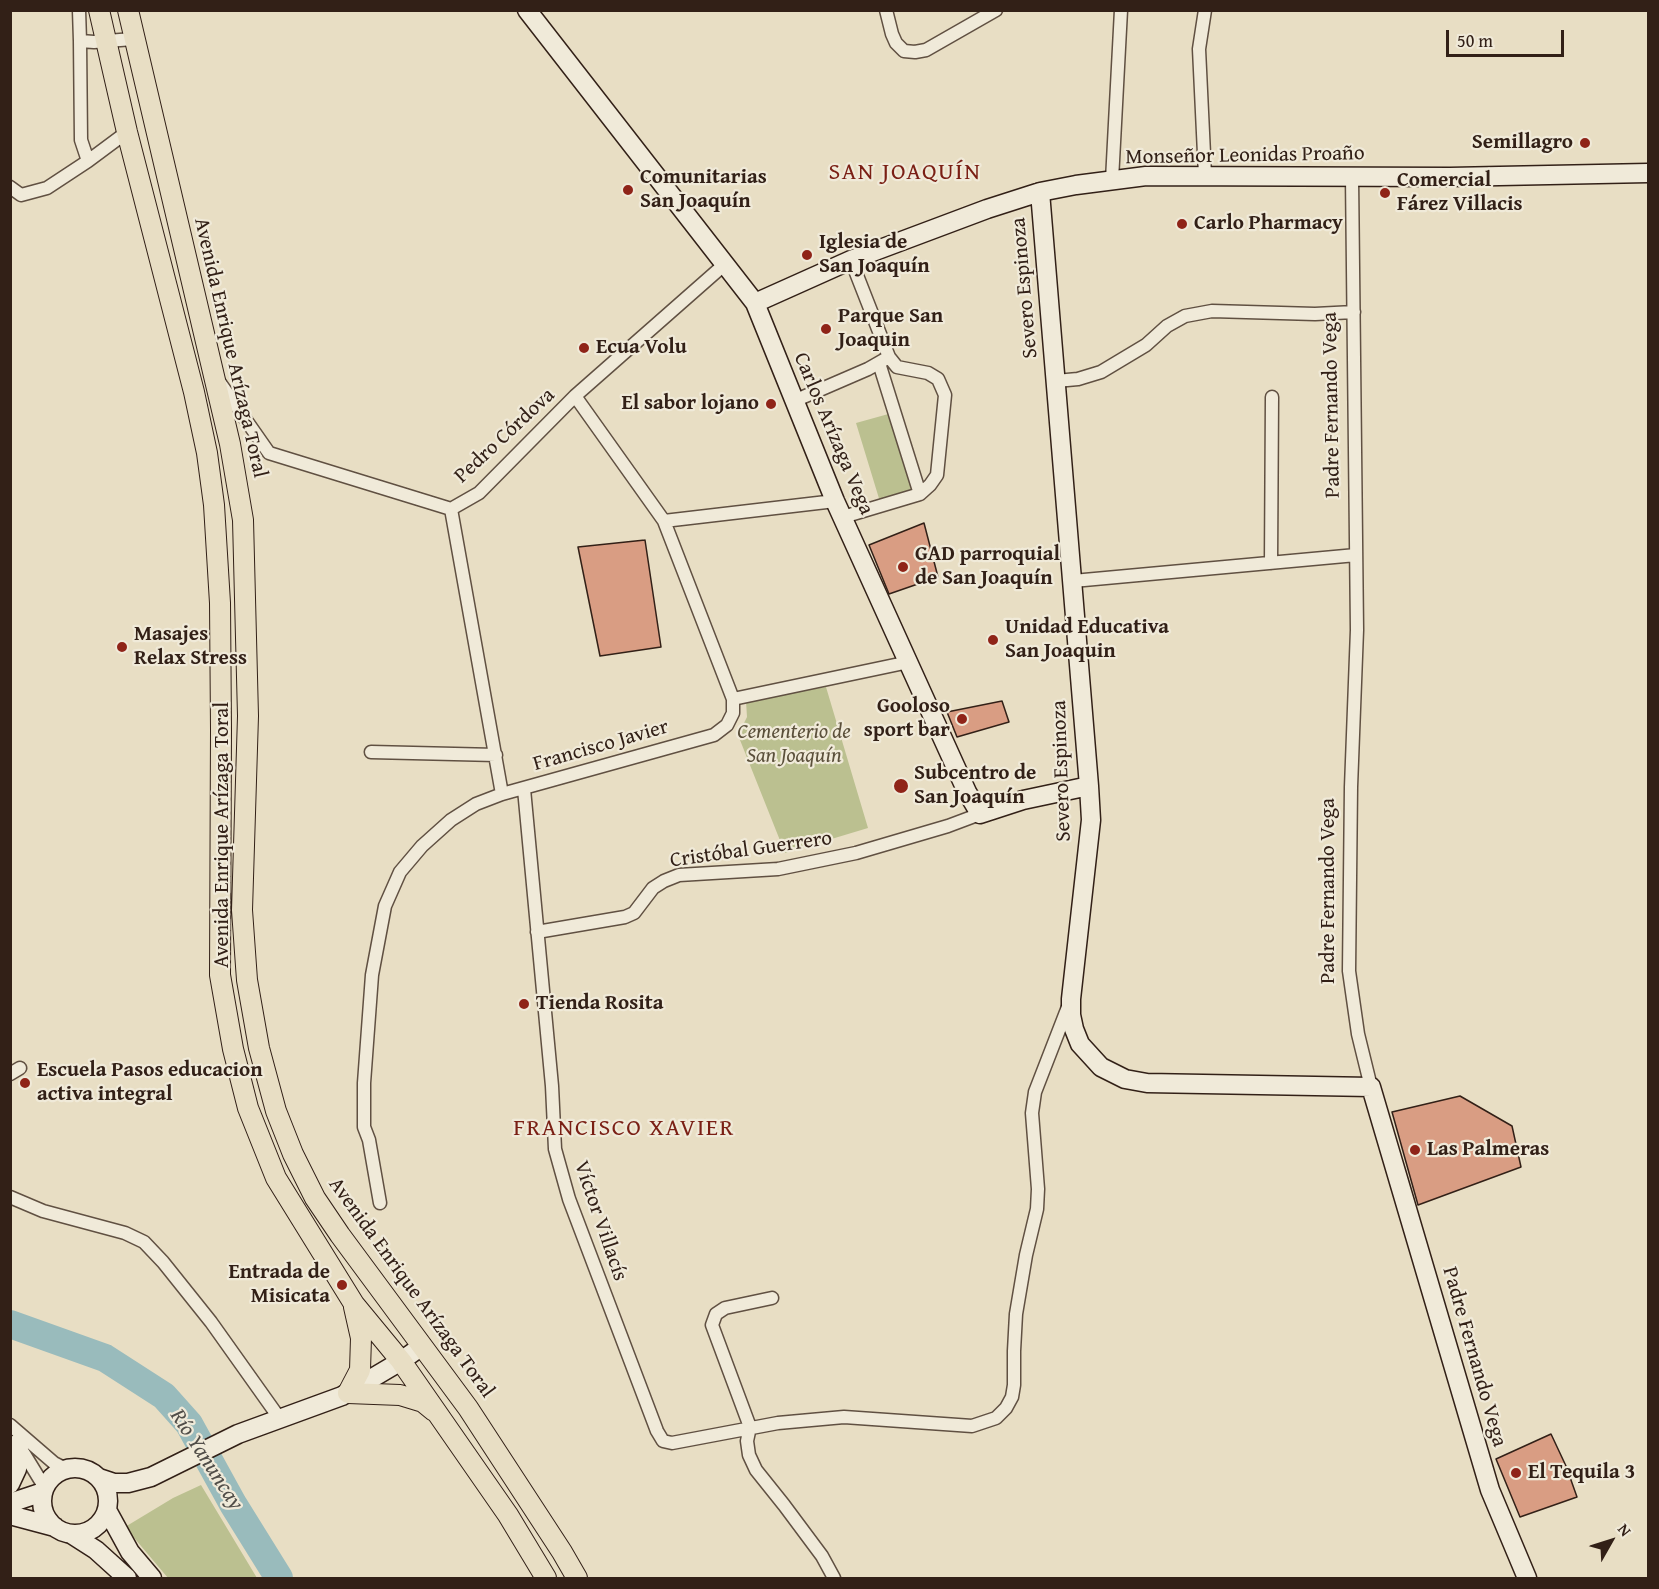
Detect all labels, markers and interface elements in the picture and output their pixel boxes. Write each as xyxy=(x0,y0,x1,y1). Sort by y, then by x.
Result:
scale bar xyxy=(1449,18,1568,56)
text: 50 m xyxy=(1457,27,1493,54)
place label: Semillagro xyxy=(1472,130,1573,156)
marker: Semillagro xyxy=(1578,136,1592,150)
street label: Monseñor Leonidas Proaño xyxy=(1125,141,1365,171)
district label: SAN JOAQUÍN xyxy=(829,159,981,187)
place label: Comunitarias San Joaquín xyxy=(640,165,767,215)
place label: Comercial Fárez Villacis xyxy=(1397,168,1522,218)
marker: Comunitarias San Joaquín xyxy=(621,183,635,197)
marker: Comercial Fárez Villacis xyxy=(1378,186,1392,200)
place label: Carlo Pharmacy xyxy=(1194,211,1343,237)
street label: Avenida Enrique Arízaga Toral xyxy=(188,215,272,481)
street label: Severo Espinoza xyxy=(1006,216,1044,360)
marker: Carlo Pharmacy xyxy=(1175,217,1189,231)
place label: Iglesia de San Joaquín xyxy=(819,230,930,280)
marker: Iglesia de San Joaquín xyxy=(800,248,814,262)
place label: Parque San Joaquin xyxy=(838,304,943,354)
street label: Padre Fernando Vega xyxy=(1318,312,1346,498)
marker: Parque San Joaquin xyxy=(819,322,833,336)
place label: Ecua Volu xyxy=(596,335,687,361)
marker: Ecua Volu xyxy=(577,341,591,355)
street label: Carlos Arízaga Vega xyxy=(787,349,879,519)
street label: Pedro Córdova xyxy=(450,383,560,489)
place label: El sabor lojano xyxy=(622,391,759,417)
marker: El sabor lojano xyxy=(764,397,778,411)
place label: GAD parroquial de San Joaquín xyxy=(915,542,1060,592)
marker: GAD parroquial de San Joaquín xyxy=(896,560,910,574)
place label: Unidad Educativa San Joaquin xyxy=(1005,615,1169,665)
place label: Masajes Relax Stress xyxy=(134,622,247,672)
marker: Unidad Educativa San Joaquin xyxy=(986,633,1000,647)
marker: Masajes Relax Stress xyxy=(115,640,129,654)
place label: Gooloso sport bar xyxy=(864,694,950,744)
street label: Severo Espinoza xyxy=(1047,700,1077,842)
street label: Avenida Enrique Arízaga Toral xyxy=(210,702,236,968)
marker: Gooloso sport bar xyxy=(955,712,969,726)
street label: Francisco Javier xyxy=(530,715,672,777)
park label: Cementerio de San Joaquín xyxy=(737,720,851,770)
place label: Subcentro de San Joaquín xyxy=(914,761,1036,811)
marker: Subcentro de San Joaquín xyxy=(892,777,910,795)
street label: Padre Fernando Vega xyxy=(1316,798,1342,984)
street label: Cristóbal Guerrero xyxy=(668,826,834,874)
place label: Tienda Rosita xyxy=(536,991,663,1017)
marker: Tienda Rosita xyxy=(517,997,531,1011)
place label: Escuela Pasos educacion activa integral xyxy=(37,1058,263,1108)
marker: Escuela Pasos educacion activa integral xyxy=(18,1076,32,1090)
district label: FRANCISCO XAVIER xyxy=(513,1115,735,1143)
place label: Las Palmeras xyxy=(1427,1137,1549,1163)
marker: Las Palmeras xyxy=(1408,1143,1422,1157)
street label: Víctor Villacís xyxy=(568,1158,632,1284)
street label: Avenida Enrique Arízaga Toral xyxy=(323,1173,499,1403)
place label: Entrada de Misicata xyxy=(228,1260,330,1310)
street label: Padre Fernando Vega xyxy=(1436,1264,1512,1450)
marker: Entrada de Misicata xyxy=(335,1278,349,1292)
water label: Río Yanuncay xyxy=(164,1405,248,1515)
place label: El Tequila 3 xyxy=(1528,1460,1635,1486)
marker: El Tequila 3 xyxy=(1509,1466,1523,1480)
north arrow xyxy=(1581,1511,1641,1571)
text: N xyxy=(1612,1518,1638,1541)

